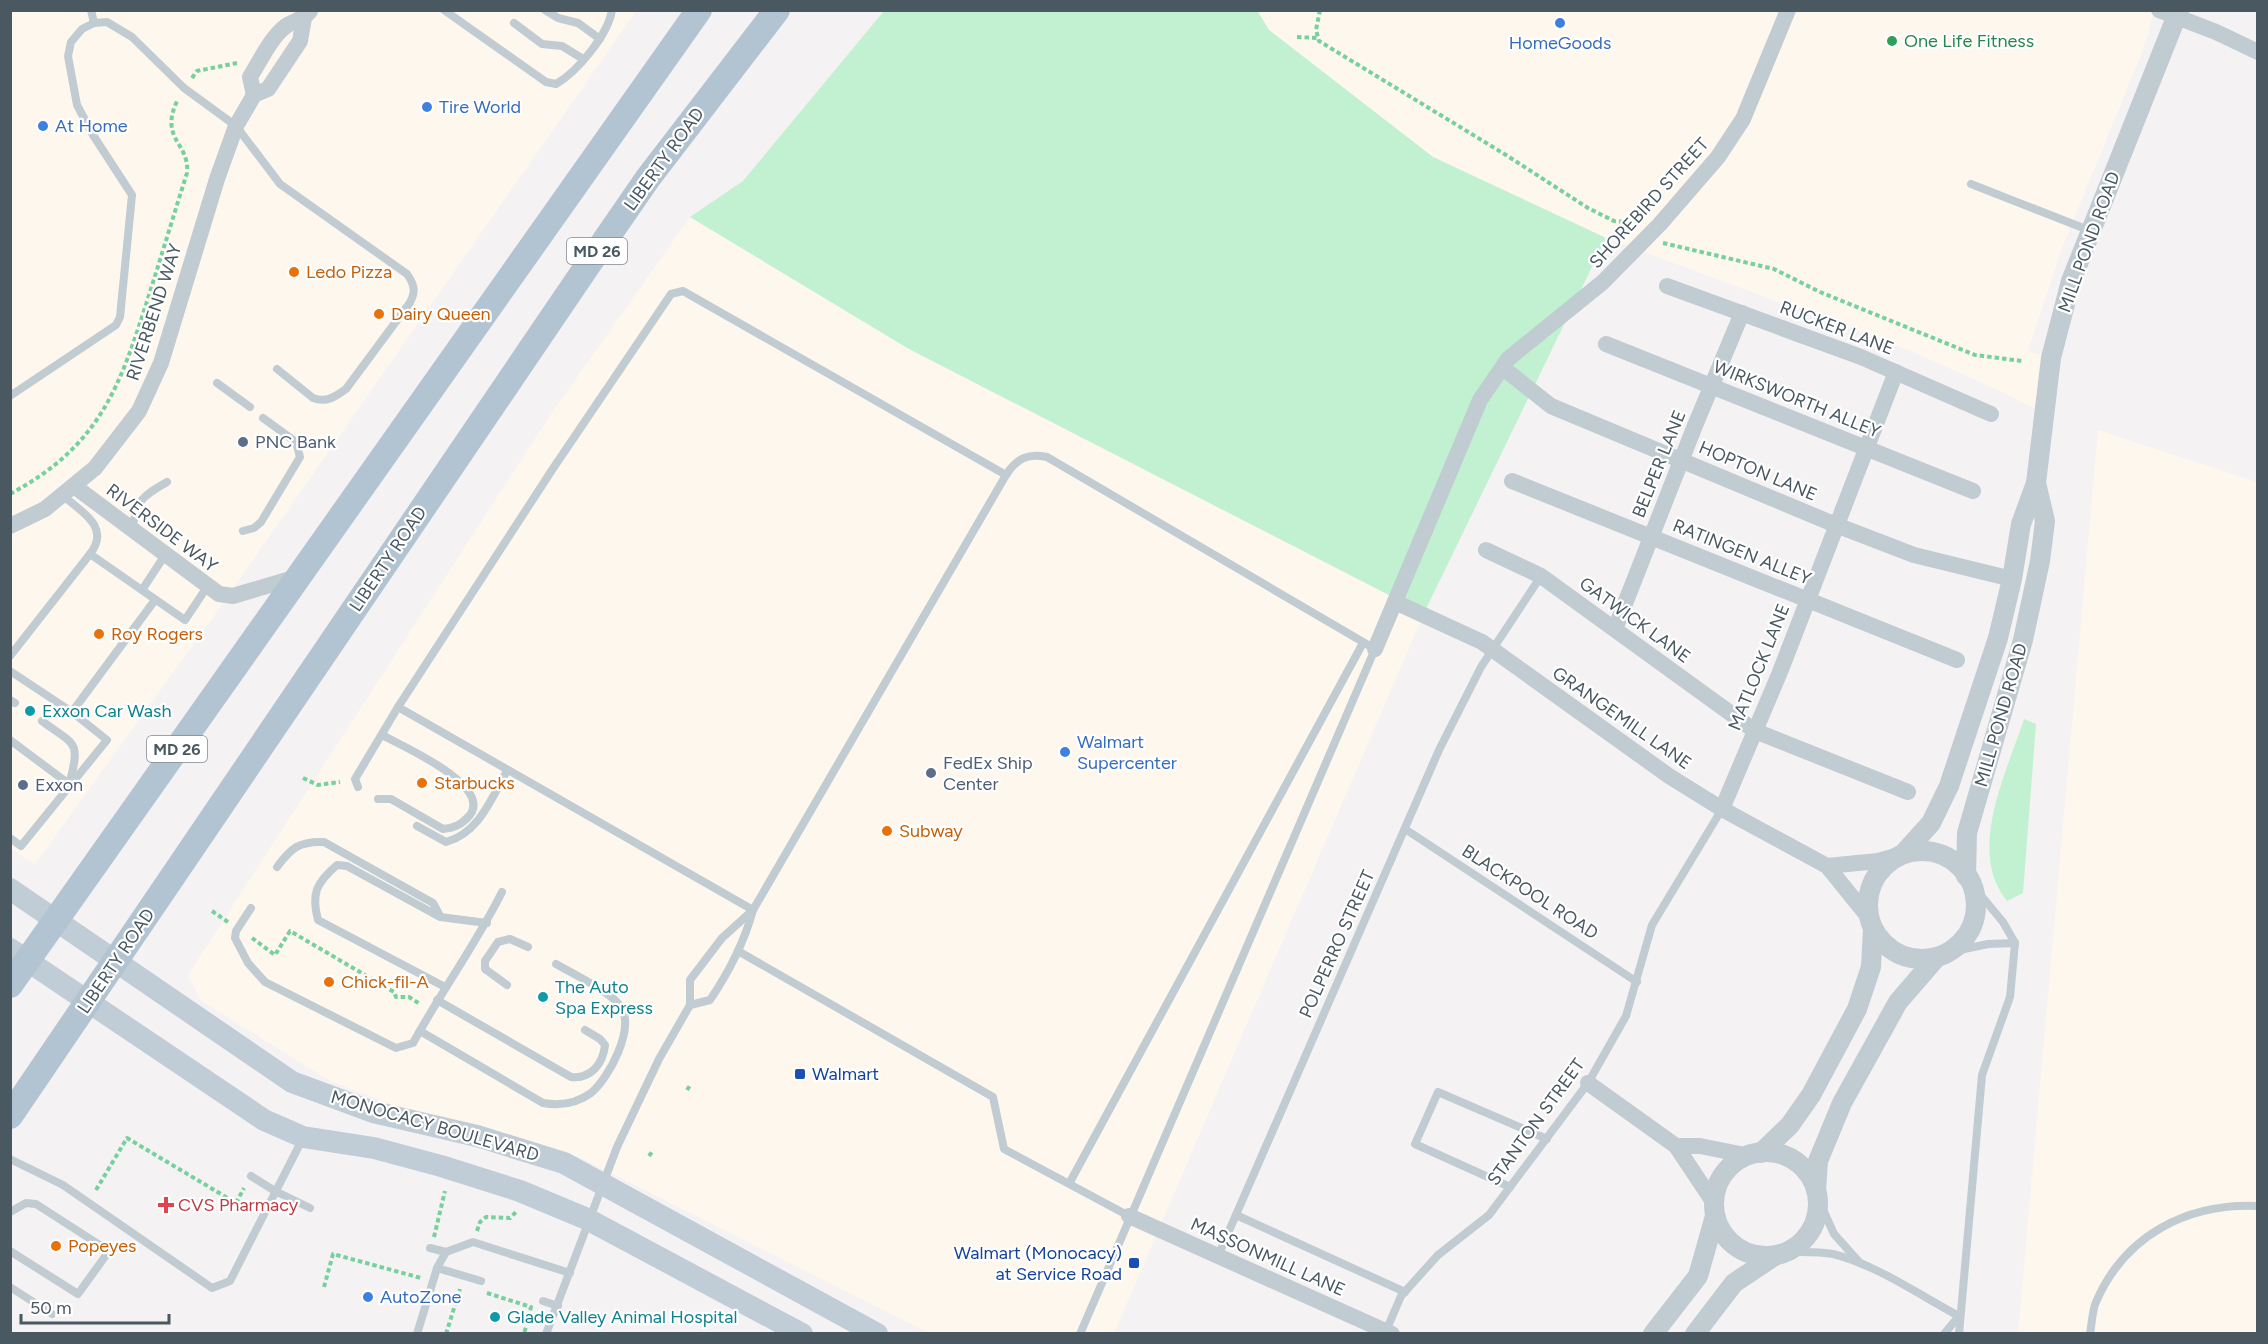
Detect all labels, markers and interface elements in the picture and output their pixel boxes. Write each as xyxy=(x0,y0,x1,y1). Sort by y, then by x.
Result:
marker: HomeGoods xyxy=(1553,16,1567,30)
place label: One Life Fitness xyxy=(1904,30,2034,52)
place label: HomeGoods xyxy=(1509,32,1611,54)
marker: One Life Fitness xyxy=(1885,34,1899,48)
place label: Tire World xyxy=(439,96,521,118)
marker: Tire World xyxy=(420,100,434,114)
street label: LIBERTY ROAD xyxy=(619,103,709,215)
place label: At Home xyxy=(55,115,128,137)
marker: At Home xyxy=(36,119,50,133)
street label: SHOREBIRD STREET xyxy=(1585,133,1713,273)
street label: MILL POND ROAD xyxy=(2053,169,2125,315)
road number: MD 26 xyxy=(567,238,627,264)
street label: RIVERBEND WAY xyxy=(122,241,187,383)
place label: Ledo Pizza xyxy=(306,261,392,283)
marker: Ledo Pizza xyxy=(287,265,301,279)
street label: RUCKER LANE xyxy=(1777,296,1897,360)
place label: Dairy Queen xyxy=(391,303,491,325)
marker: Dairy Queen xyxy=(372,307,386,321)
street label: WIRKSWORTH ALLEY xyxy=(1710,355,1884,443)
street label: BELPER LANE xyxy=(1627,407,1691,521)
place label: PNC Bank xyxy=(255,431,336,453)
marker: PNC Bank xyxy=(236,435,250,449)
street label: HOPTON LANE xyxy=(1696,436,1820,506)
street label: RIVERSIDE WAY xyxy=(102,479,222,577)
street label: LIBERTY ROAD xyxy=(345,502,431,616)
street label: RATINGEN ALLEY xyxy=(1670,514,1814,590)
street label: GATWICK LANE xyxy=(1575,572,1695,668)
street label: MATLOCK LANE xyxy=(1724,600,1794,734)
place label: Roy Rogers xyxy=(111,623,203,645)
marker: Roy Rogers xyxy=(92,627,106,641)
street label: MILL POND ROAD xyxy=(1970,641,2032,789)
street label: GRANGEMILL LANE xyxy=(1548,662,1696,774)
place label: Exxon Car Wash xyxy=(42,700,171,722)
marker: Exxon Car Wash xyxy=(23,704,37,718)
place label: Walmart Supercenter xyxy=(1077,731,1177,774)
road number: MD 26 xyxy=(147,736,207,762)
marker: Walmart Supercenter xyxy=(1058,745,1072,759)
place label: FedEx Ship Center xyxy=(943,752,1033,795)
marker: FedEx Ship Center xyxy=(924,766,938,780)
place label: Starbucks xyxy=(434,772,515,794)
place label: Exxon xyxy=(35,774,83,796)
marker: Starbucks xyxy=(415,776,429,790)
marker: Exxon xyxy=(16,778,30,792)
place label: Subway xyxy=(899,820,963,842)
marker: Subway xyxy=(880,824,894,838)
street label: BLACKPOOL ROAD xyxy=(1458,840,1602,944)
street label: POLPERRO STREET xyxy=(1295,867,1379,1021)
street label: LIBERTY ROAD xyxy=(73,904,159,1018)
place label: Chick-fil-A xyxy=(341,971,429,993)
marker: Chick-fil-A xyxy=(322,975,336,989)
place label: The Auto Spa Express xyxy=(555,976,653,1019)
marker: The Auto Spa Express xyxy=(536,990,550,1004)
street label: STANTON STREET xyxy=(1483,1054,1590,1190)
place label: Walmart xyxy=(812,1063,879,1085)
marker: Walmart xyxy=(793,1067,807,1081)
street label: MONOCACY BOULEVARD xyxy=(328,1086,542,1166)
place label: CVS Pharmacy xyxy=(178,1194,299,1216)
marker: CVS Pharmacy xyxy=(159,1198,173,1212)
street label: MASSONMILL LANE xyxy=(1187,1213,1349,1301)
place label: Popeyes xyxy=(68,1235,136,1257)
marker: Popeyes xyxy=(49,1239,63,1253)
place label: Walmart (Monocacy) at Service Road xyxy=(954,1242,1122,1285)
marker: Walmart (Monocacy) at Service Road xyxy=(1127,1256,1141,1270)
place label: AutoZone xyxy=(380,1286,461,1308)
scale bar xyxy=(21,1287,170,1325)
marker: AutoZone xyxy=(361,1290,375,1304)
text: 50 m xyxy=(30,1297,72,1319)
place label: Glade Valley Animal Hospital xyxy=(507,1306,737,1328)
marker: Glade Valley Animal Hospital xyxy=(488,1310,502,1324)

